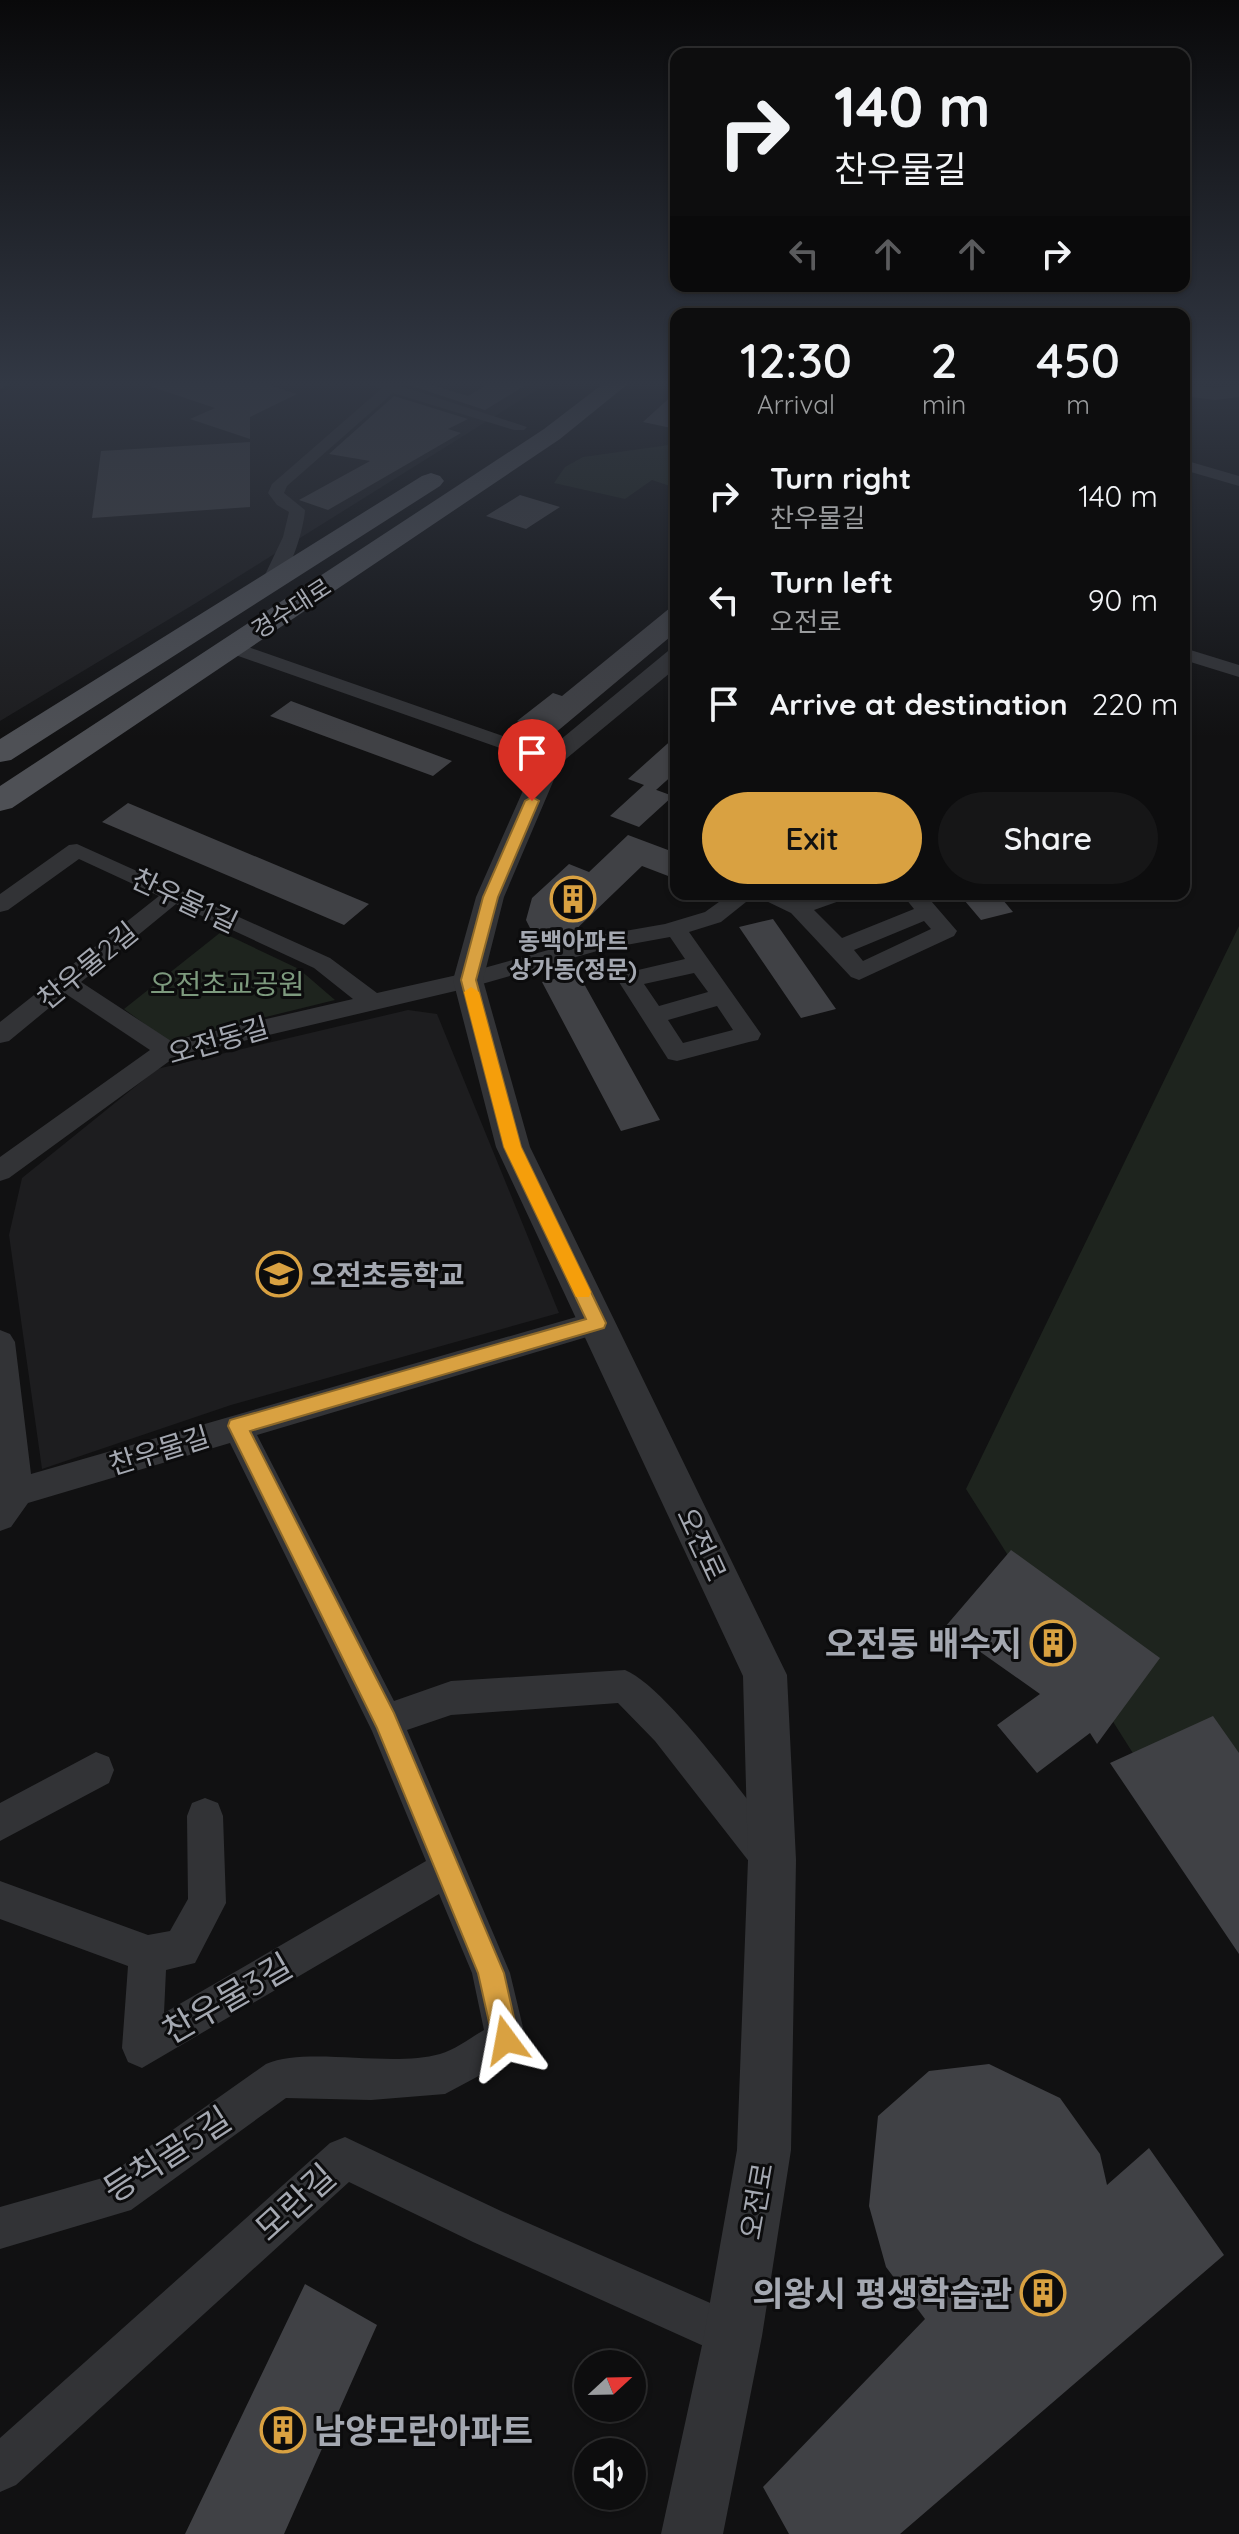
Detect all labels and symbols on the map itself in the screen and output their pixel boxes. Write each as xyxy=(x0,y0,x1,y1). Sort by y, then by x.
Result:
street label: 경수대로 xyxy=(246,571,336,645)
pin xyxy=(498,719,566,801)
street label: 찬우물1길 xyxy=(126,860,244,940)
building icon: 동백아파트 상가동(정문) xyxy=(549,875,597,923)
street label: 찬우물2길 xyxy=(30,914,144,1016)
place label: 동백아파트 상가동(정문) xyxy=(509,926,637,984)
park label: 오전초교공원 xyxy=(150,966,304,1001)
street label: 오전동길 xyxy=(164,1009,272,1071)
school or university icon: 오전초등학교 xyxy=(255,1250,303,1298)
place label: 오전초등학교 xyxy=(310,1257,465,1292)
street label: 찬우물길 xyxy=(105,1418,213,1482)
street label: 오전로 xyxy=(670,1502,734,1586)
building icon: 오전동 배수지 xyxy=(1029,1619,1077,1667)
place label: 오전동 배수지 xyxy=(825,1622,1022,1665)
street label: 찬우물3길 xyxy=(154,1944,300,2052)
position arrow xyxy=(464,1998,548,2082)
street label: 등칙골5길 xyxy=(95,2097,239,2211)
street label: 모란길 xyxy=(246,2155,344,2249)
street label: 오전로 xyxy=(732,2160,780,2242)
building icon: 의왕시 평생학습관 xyxy=(1019,2269,1067,2317)
place label: 의왕시 평생학습관 xyxy=(752,2272,1012,2315)
north arrow xyxy=(574,2350,646,2422)
building icon: 남양모란아파트 xyxy=(259,2406,307,2454)
place label: 남양모란아파트 xyxy=(314,2409,533,2452)

